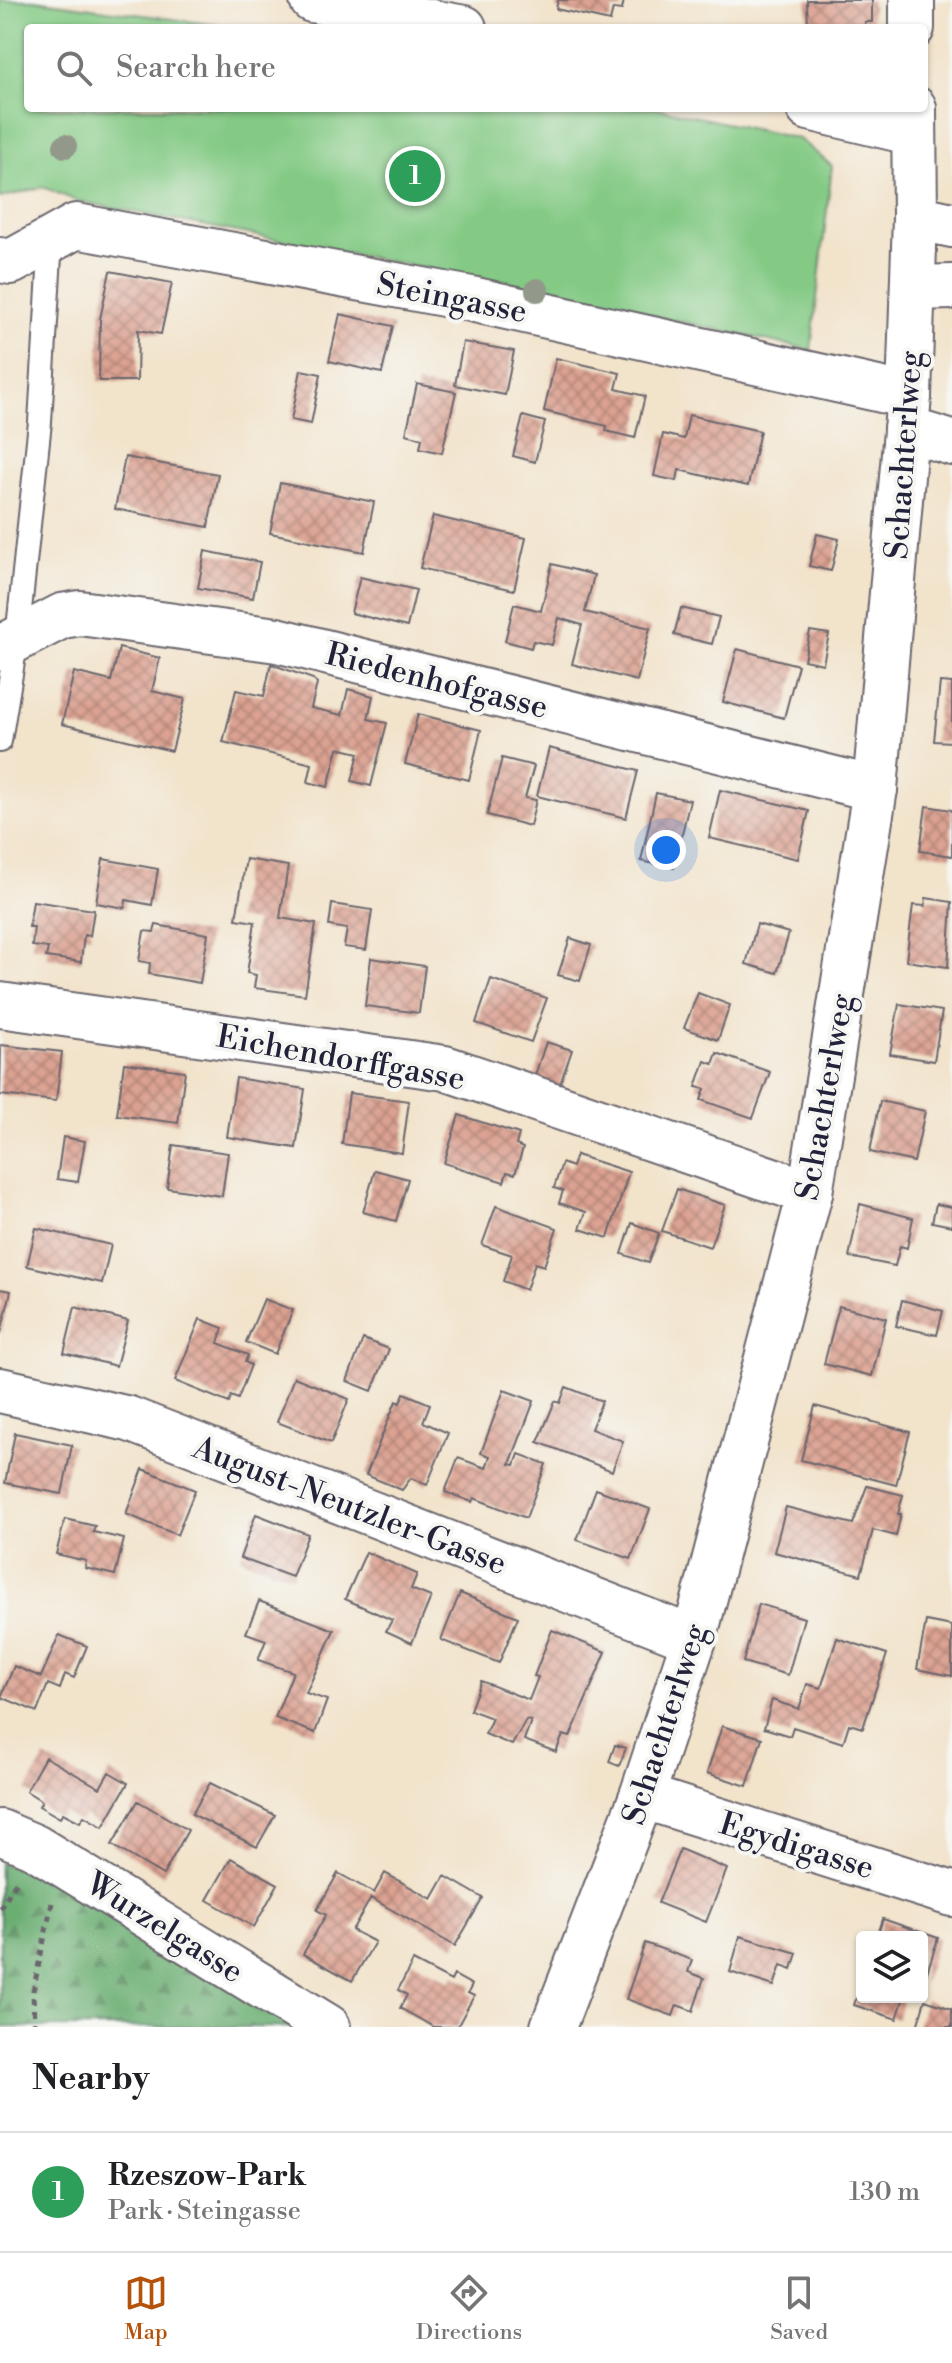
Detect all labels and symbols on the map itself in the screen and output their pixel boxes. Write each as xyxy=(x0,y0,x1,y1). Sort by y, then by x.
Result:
pin: 1 xyxy=(389,146,441,206)
street label: Steingasse xyxy=(373,264,530,332)
street label: Schachterlweg xyxy=(877,349,931,561)
street label: Riedenhofgasse xyxy=(322,634,552,728)
your location xyxy=(646,830,686,870)
street label: Schachterlweg xyxy=(787,990,863,1204)
street label: Eichendorffgasse xyxy=(214,1016,468,1099)
street label: August-Neutzler-Gasse xyxy=(186,1427,512,1584)
street label: Schachterlweg xyxy=(614,1618,716,1830)
street label: Egydigasse xyxy=(715,1804,879,1888)
street label: Wurzelgasse xyxy=(78,1863,251,1992)

